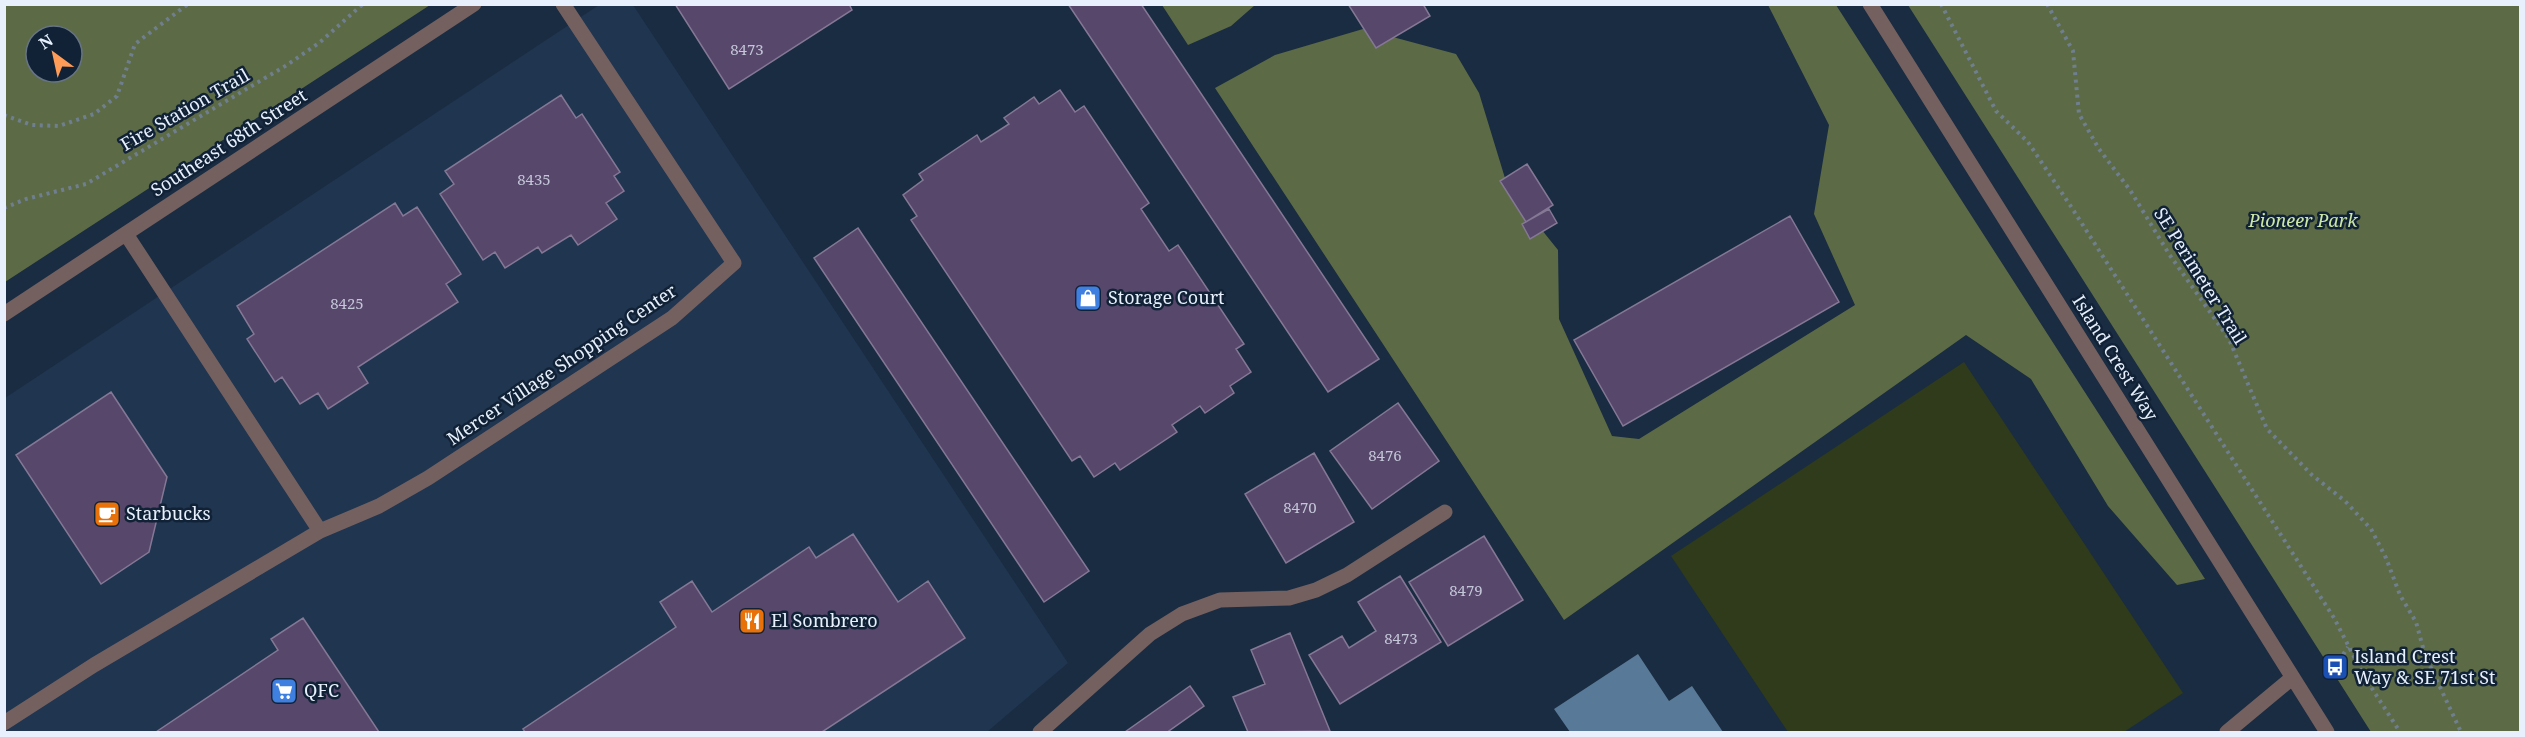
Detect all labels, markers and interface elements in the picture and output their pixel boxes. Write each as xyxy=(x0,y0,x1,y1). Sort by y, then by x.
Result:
north arrow xyxy=(24,24,84,84)
text: N xyxy=(35,29,57,54)
house number: 8473 xyxy=(730,39,764,59)
street label: Fire Station Trail xyxy=(116,62,254,156)
street label: Southeast 68th Street xyxy=(146,83,311,202)
house number: 8435 xyxy=(517,169,551,189)
street label: SE Perimeter Trail xyxy=(2149,203,2253,349)
park label: Pioneer Park xyxy=(2248,208,2358,232)
street label: Mercer Village Shopping Center xyxy=(442,278,681,450)
shop icon: Storage Court xyxy=(1073,283,1103,313)
place label: Storage Court xyxy=(1108,285,1224,309)
street label: Island Crest Way xyxy=(2068,290,2165,425)
house number: 8425 xyxy=(330,293,364,313)
house number: 8476 xyxy=(1368,445,1402,465)
house number: 8470 xyxy=(1283,497,1317,517)
cafe icon: Starbucks xyxy=(92,499,122,529)
place label: Starbucks xyxy=(126,501,211,525)
house number: 8479 xyxy=(1449,580,1483,600)
restaurant icon: El Sombrero xyxy=(737,606,767,636)
place label: El Sombrero xyxy=(771,608,878,632)
house number: 8473 xyxy=(1384,628,1418,648)
place label: Island Crest Way & SE 71st St xyxy=(2354,644,2495,689)
bus stop icon: Island Crest Way & SE 71st St xyxy=(2320,652,2350,682)
supermarket icon: QFC xyxy=(269,676,299,706)
place label: QFC xyxy=(304,678,339,702)

